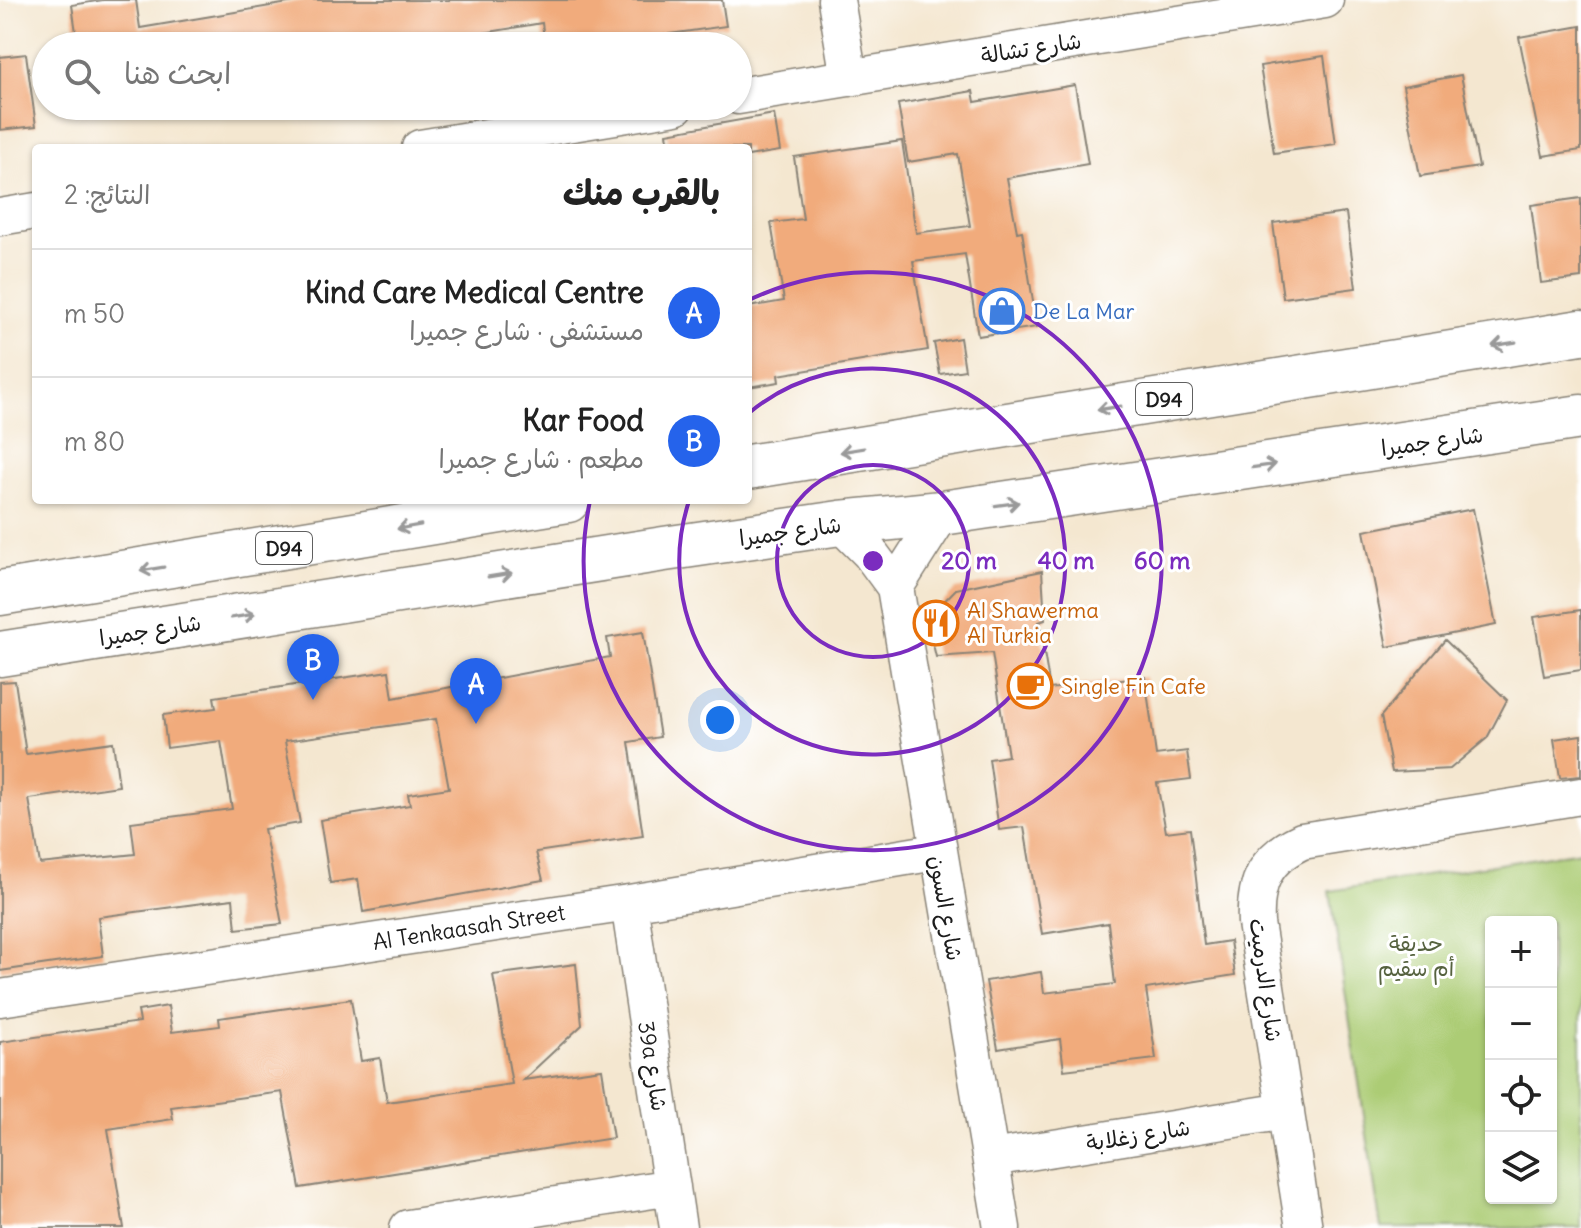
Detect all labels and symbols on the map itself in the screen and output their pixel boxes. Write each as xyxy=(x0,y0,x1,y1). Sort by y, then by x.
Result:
street label: شارع تشالة xyxy=(979,26,1083,72)
shop icon: De La Mar xyxy=(978,287,1026,335)
place label: De La Mar xyxy=(1033,297,1135,325)
one-way arrow xyxy=(1492,338,1517,353)
road number: D94 xyxy=(1136,383,1192,415)
one-way arrow xyxy=(1097,401,1122,416)
street label: شارع جميرا xyxy=(1379,420,1485,464)
one-way arrow xyxy=(840,443,866,458)
one-way arrow xyxy=(1251,458,1276,473)
one-way arrow xyxy=(993,496,1019,511)
street label: شارع جميرا xyxy=(737,510,843,554)
one-way arrow xyxy=(396,521,422,536)
road number: D94 xyxy=(256,532,312,564)
text: 20 m xyxy=(941,545,997,575)
text: 40 m xyxy=(1038,545,1094,575)
text: 60 m xyxy=(1134,545,1190,575)
centre of rings xyxy=(859,547,887,575)
one-way arrow xyxy=(140,562,165,577)
one-way arrow xyxy=(487,567,512,582)
place label: Al Shawerma Al Turkia xyxy=(967,596,1099,649)
restaurant icon: Al Shawerma Al Turkia xyxy=(912,599,960,647)
one-way arrow xyxy=(230,607,255,622)
street label: شارع جميرا xyxy=(97,608,203,654)
pin: B xyxy=(287,634,339,700)
pin: A xyxy=(450,658,502,724)
cafe icon: Single Fin Cafe xyxy=(1006,662,1054,710)
place label: Single Fin Cafe xyxy=(1061,672,1206,700)
your location xyxy=(700,700,740,740)
street label: شارع السون xyxy=(921,853,969,963)
street label: Al Tenkaasah Street xyxy=(371,898,567,956)
street label: شارع الدرميت xyxy=(1242,917,1289,1044)
park label: حديقة أم سقيم xyxy=(1378,929,1455,985)
street label: 39a شارع xyxy=(630,1019,674,1113)
street label: شارع زغلابة xyxy=(1084,1113,1192,1159)

